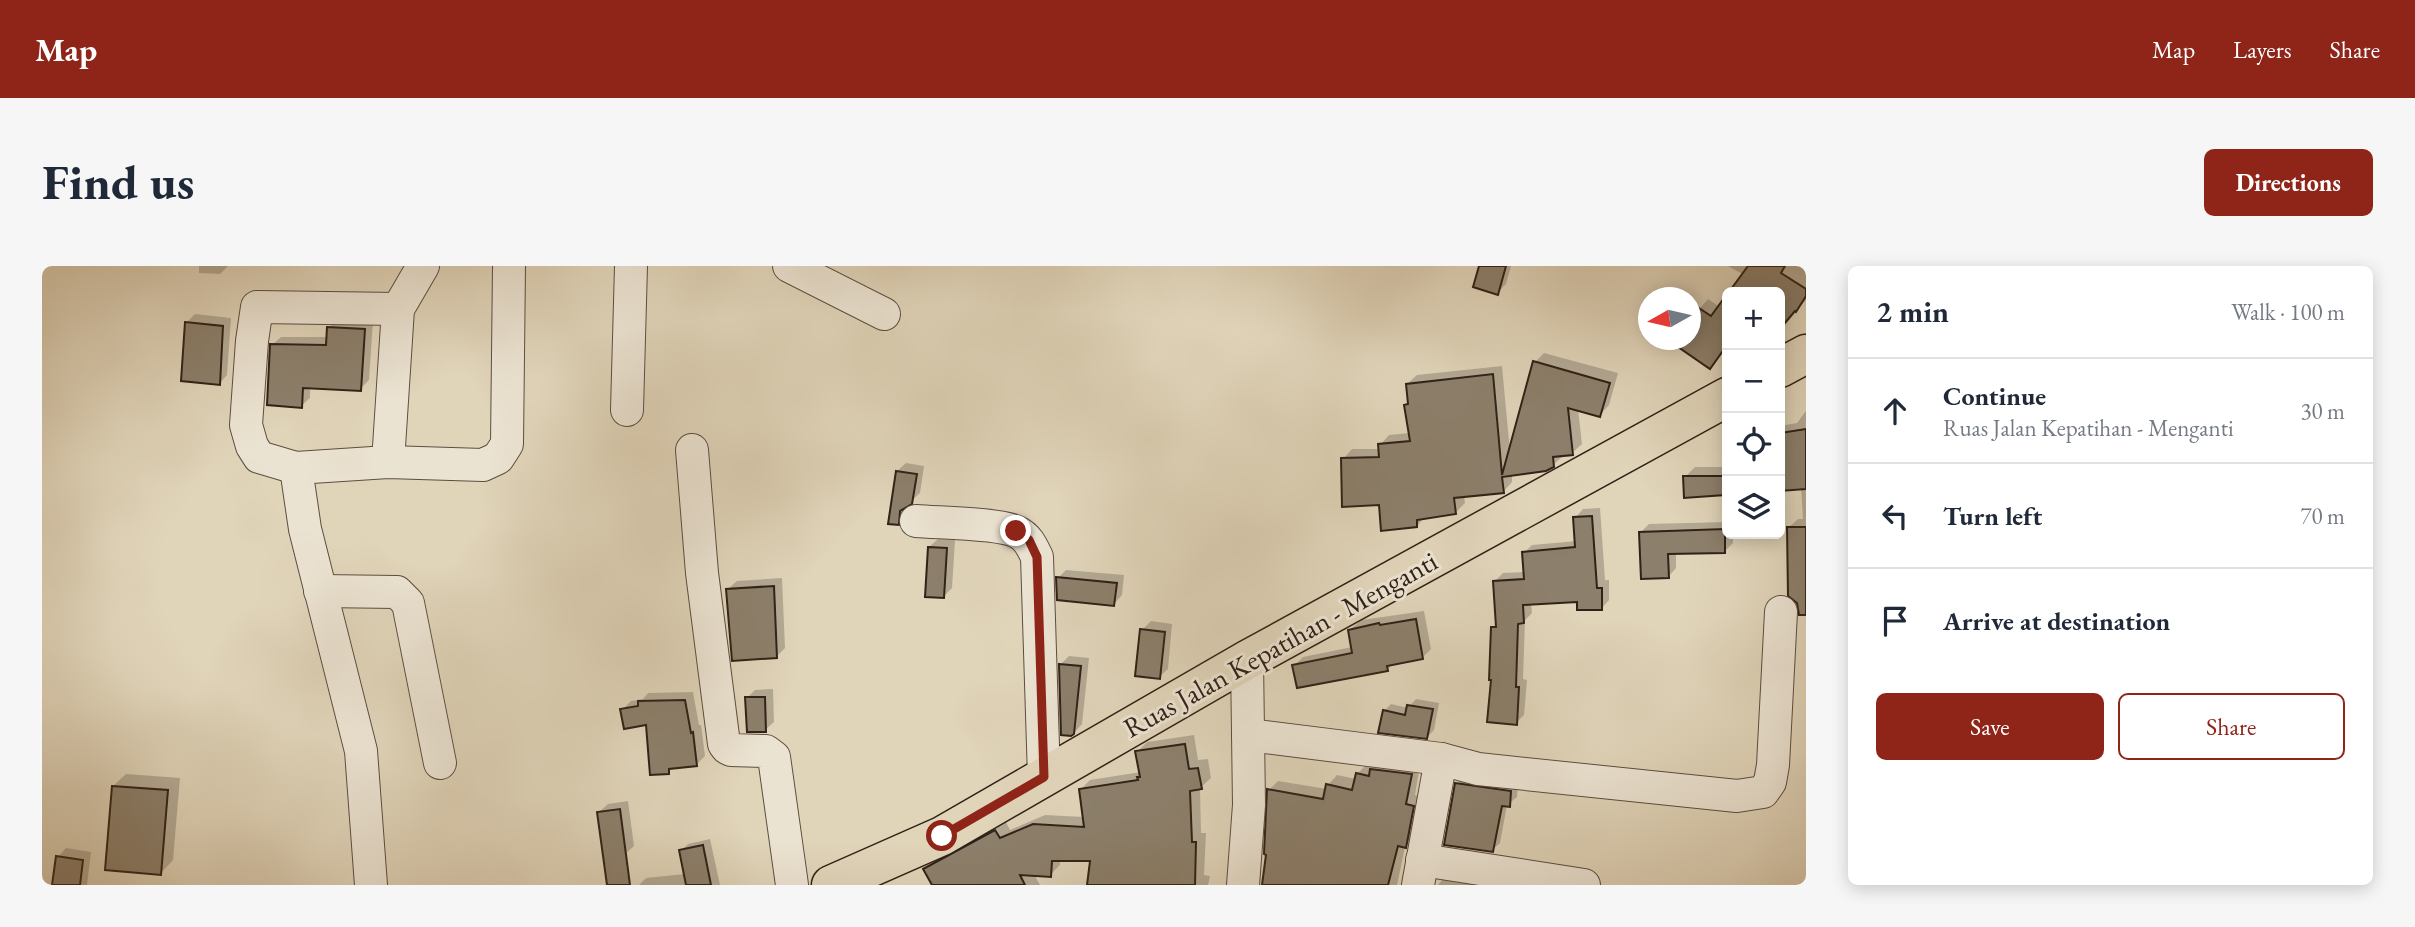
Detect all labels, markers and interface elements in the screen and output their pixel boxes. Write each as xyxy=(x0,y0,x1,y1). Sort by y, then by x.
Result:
text: Map xyxy=(35,28,97,71)
text: Map xyxy=(2152,34,2195,65)
text: Layers xyxy=(2233,34,2292,65)
text: Share xyxy=(2330,34,2380,65)
button: Directions xyxy=(2204,149,2373,216)
text: Find us xyxy=(42,150,194,214)
north arrow xyxy=(1638,287,1701,350)
map controls xyxy=(1722,287,1785,539)
button: + xyxy=(1722,287,1785,350)
text: 2 min xyxy=(1876,292,1949,331)
text: Walk · 100 m xyxy=(2231,297,2345,327)
button: − xyxy=(1722,350,1785,413)
text: Continue xyxy=(1943,379,2046,413)
icon: ahead xyxy=(1876,392,1914,430)
text: 30 m xyxy=(2300,396,2345,426)
button: locate xyxy=(1722,413,1785,476)
text: Ruas Jalan Kepatihan - Menganti xyxy=(1943,413,2234,443)
button: layers xyxy=(1722,476,1785,539)
icon: left xyxy=(1876,497,1914,535)
text: Turn left xyxy=(1943,499,2042,533)
text: 70 m xyxy=(2300,501,2345,531)
route end xyxy=(1000,515,1031,546)
street label: Ruas Jalan Kepatihan - Menganti xyxy=(1117,542,1444,745)
icon: arrive xyxy=(1876,602,1914,640)
text: Arrive at destination xyxy=(1943,604,2170,638)
button: Save xyxy=(1876,693,2104,760)
button: Share xyxy=(2118,693,2345,760)
route start xyxy=(926,820,957,851)

